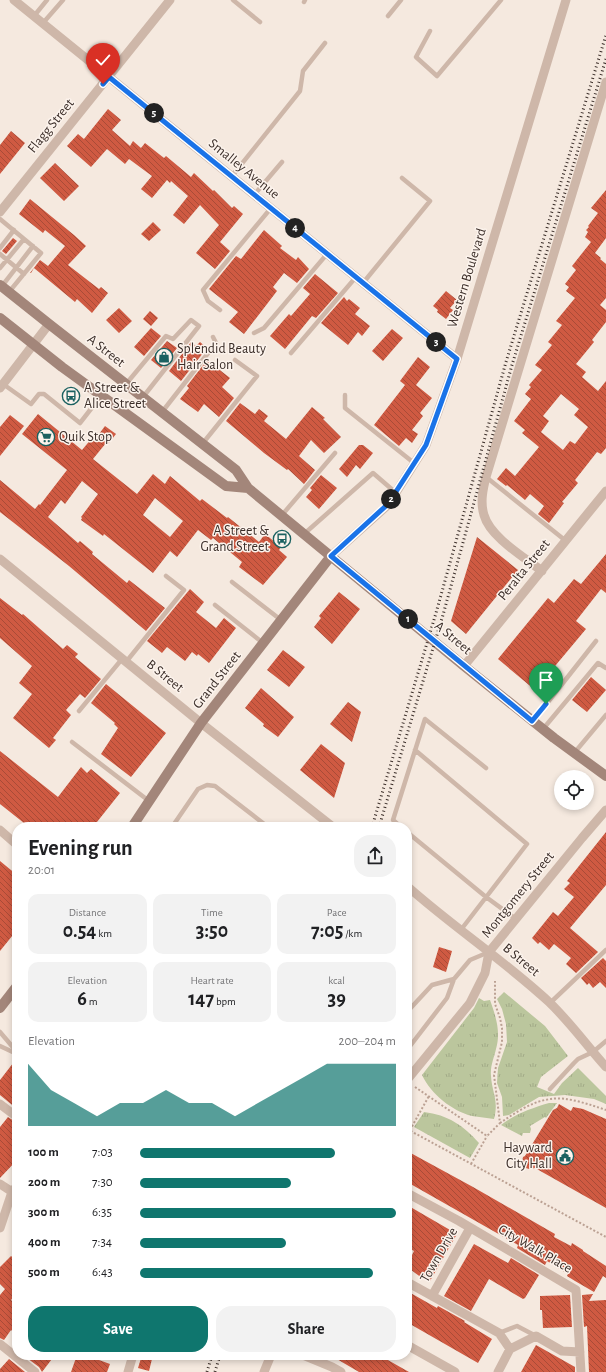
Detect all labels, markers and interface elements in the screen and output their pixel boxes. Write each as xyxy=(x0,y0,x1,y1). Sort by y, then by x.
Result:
pin xyxy=(86,43,120,84)
icon: check xyxy=(92,49,114,71)
street label: Flagg Street xyxy=(25,96,77,156)
pin: 5 xyxy=(144,103,164,123)
text: 5 xyxy=(152,107,156,118)
street label: Smalley Avenue xyxy=(206,136,282,202)
pin: 4 xyxy=(285,218,305,238)
text: 4 xyxy=(292,222,298,233)
street label: Western Boulevard xyxy=(445,227,489,329)
street label: A Street xyxy=(85,332,128,370)
pin: 3 xyxy=(426,332,446,352)
text: 3 xyxy=(434,336,438,347)
place label: Splendid Beauty Hair Salon xyxy=(177,342,266,372)
shop icon: Splendid Beauty Hair Salon xyxy=(154,347,174,367)
place label: A Street & Alice Street xyxy=(84,381,147,411)
bus stop icon: A Street & Alice Street xyxy=(61,386,81,406)
supermarket icon: Quik Stop xyxy=(36,427,56,447)
place label: Quik Stop xyxy=(59,430,112,444)
pin: 2 xyxy=(381,489,401,509)
text: 2 xyxy=(388,493,394,504)
place label: A Street & Grand Street xyxy=(200,524,270,554)
bus stop icon: A Street & Grand Street xyxy=(272,529,292,549)
street label: Peralta Street xyxy=(495,537,553,603)
pin: 1 xyxy=(398,609,418,629)
text: 1 xyxy=(406,613,410,624)
street label: A Street xyxy=(432,619,475,658)
street label: Grand Street xyxy=(190,648,244,711)
street label: B Street xyxy=(144,657,186,695)
pin xyxy=(529,663,563,704)
icon: arrive xyxy=(535,669,557,691)
map controls xyxy=(554,770,594,810)
button: locate xyxy=(554,770,594,810)
button: share xyxy=(354,835,396,877)
text: Evening run xyxy=(28,837,133,859)
street label: Montgomery Street xyxy=(479,849,557,941)
text: 20:01 xyxy=(28,864,55,877)
text: Distance xyxy=(69,907,106,918)
text: Time xyxy=(201,907,223,918)
text: Pace xyxy=(327,907,347,918)
text: 0.54 xyxy=(63,921,96,941)
text: 3:50 xyxy=(196,921,228,941)
text: 7:05 xyxy=(311,921,343,941)
text: km xyxy=(96,928,112,939)
text: /km xyxy=(343,928,362,939)
street label: B Street xyxy=(500,941,542,979)
text: Elevation xyxy=(67,975,107,986)
text: Heart rate xyxy=(190,975,234,986)
text: kcal xyxy=(328,975,345,986)
text: 6 xyxy=(77,989,87,1009)
text: 147 xyxy=(188,989,214,1009)
text: 39 xyxy=(328,989,346,1009)
text: m xyxy=(87,996,97,1007)
text: bpm xyxy=(214,996,236,1007)
text: Elevation xyxy=(28,1035,75,1048)
text: 200–204 m xyxy=(339,1035,396,1048)
place label: Hayward City Hall xyxy=(503,1141,552,1171)
text: 100 m xyxy=(28,1146,59,1159)
text: 7:03 xyxy=(92,1146,113,1159)
public building icon: Hayward City Hall xyxy=(555,1146,575,1166)
text: 200 m xyxy=(28,1176,60,1189)
text: 7:30 xyxy=(92,1176,113,1189)
text: 300 m xyxy=(28,1206,60,1219)
text: 6:35 xyxy=(92,1206,112,1219)
street label: City Walk Place xyxy=(496,1222,574,1276)
street label: Town Drive xyxy=(418,1225,460,1285)
text: 400 m xyxy=(28,1236,61,1249)
text: 7:34 xyxy=(92,1236,112,1249)
text: 500 m xyxy=(28,1266,60,1279)
text: 6:43 xyxy=(92,1266,113,1279)
button: Save xyxy=(28,1306,208,1352)
button: Share xyxy=(216,1306,396,1352)

